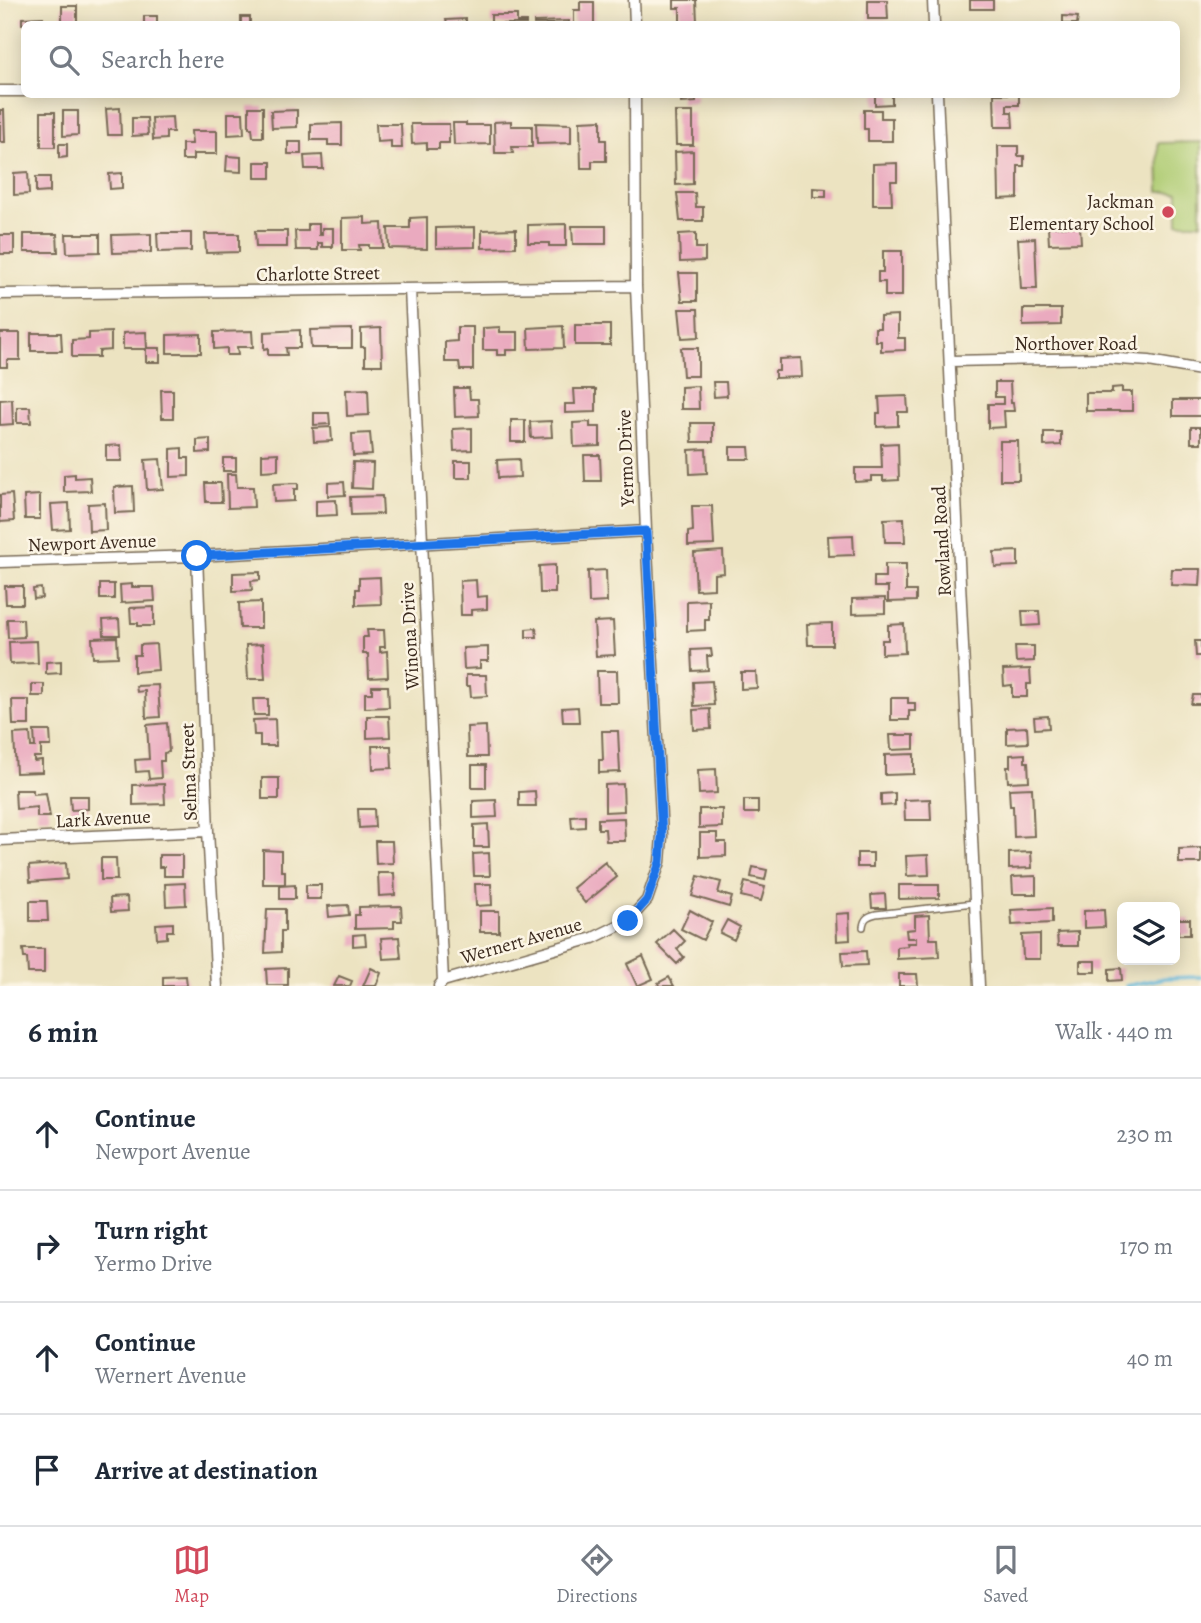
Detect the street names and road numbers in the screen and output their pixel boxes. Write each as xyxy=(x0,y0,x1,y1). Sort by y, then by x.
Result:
street label: Charlotte Street xyxy=(256,260,380,288)
street label: Northover Road xyxy=(1015,331,1138,357)
street label: Yermo Drive xyxy=(611,409,641,508)
street label: Rowland Road xyxy=(926,484,958,597)
street label: Newport Avenue xyxy=(27,528,157,558)
street label: Winona Drive xyxy=(394,581,426,691)
street label: Selma Street xyxy=(174,723,204,821)
street label: Lark Avenue xyxy=(55,804,151,834)
street label: Wernert Avenue xyxy=(457,911,585,971)

